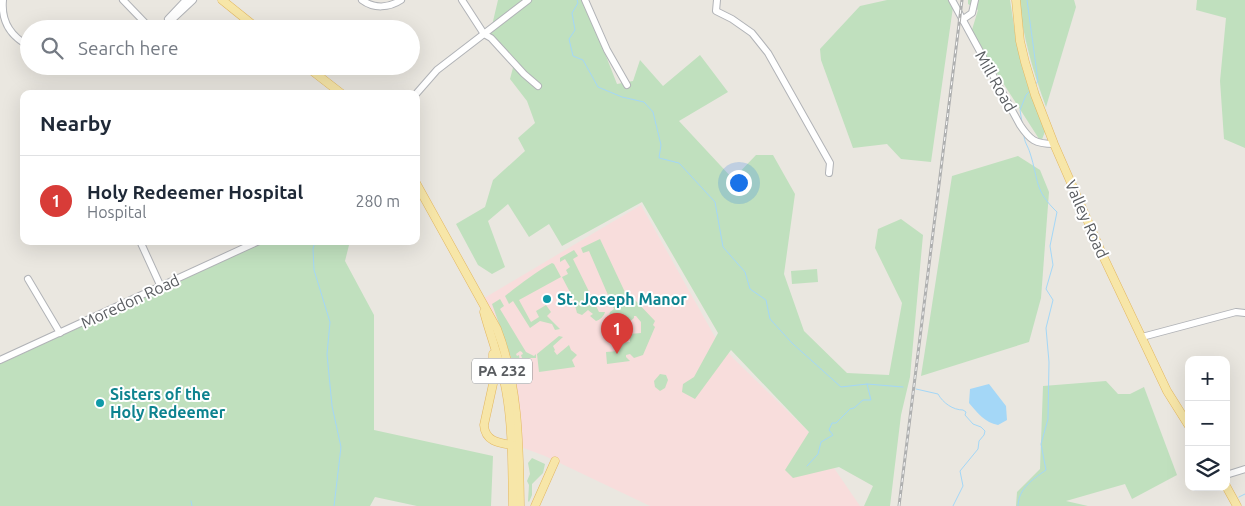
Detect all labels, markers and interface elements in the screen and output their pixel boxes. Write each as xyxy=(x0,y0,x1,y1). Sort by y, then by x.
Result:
search box xyxy=(20,20,420,75)
icon: search xyxy=(38,34,66,62)
text: Search here xyxy=(78,37,178,59)
street label: Mill Road xyxy=(972,47,1020,115)
text: Nearby xyxy=(40,111,111,135)
your location xyxy=(726,170,752,196)
street label: Valley Road xyxy=(1062,177,1112,261)
text: Holy Redeemer Hospital xyxy=(87,181,303,203)
text: 1 xyxy=(51,192,61,210)
text: 280 m xyxy=(355,192,400,210)
text: Hospital xyxy=(87,203,146,221)
street label: Moredon Road xyxy=(78,270,182,332)
place label: St. Joseph Manor xyxy=(557,290,687,308)
marker: St. Joseph Manor xyxy=(541,293,553,305)
pin: 1 xyxy=(601,313,633,354)
map controls xyxy=(1185,356,1230,491)
button: + xyxy=(1185,356,1230,401)
road number: PA 232 xyxy=(472,358,532,384)
place label: Sisters of the Holy Redeemer xyxy=(110,385,226,421)
marker: Sisters of the Holy Redeemer xyxy=(94,397,106,409)
button: − xyxy=(1185,401,1230,446)
button: layers xyxy=(1185,446,1230,491)

